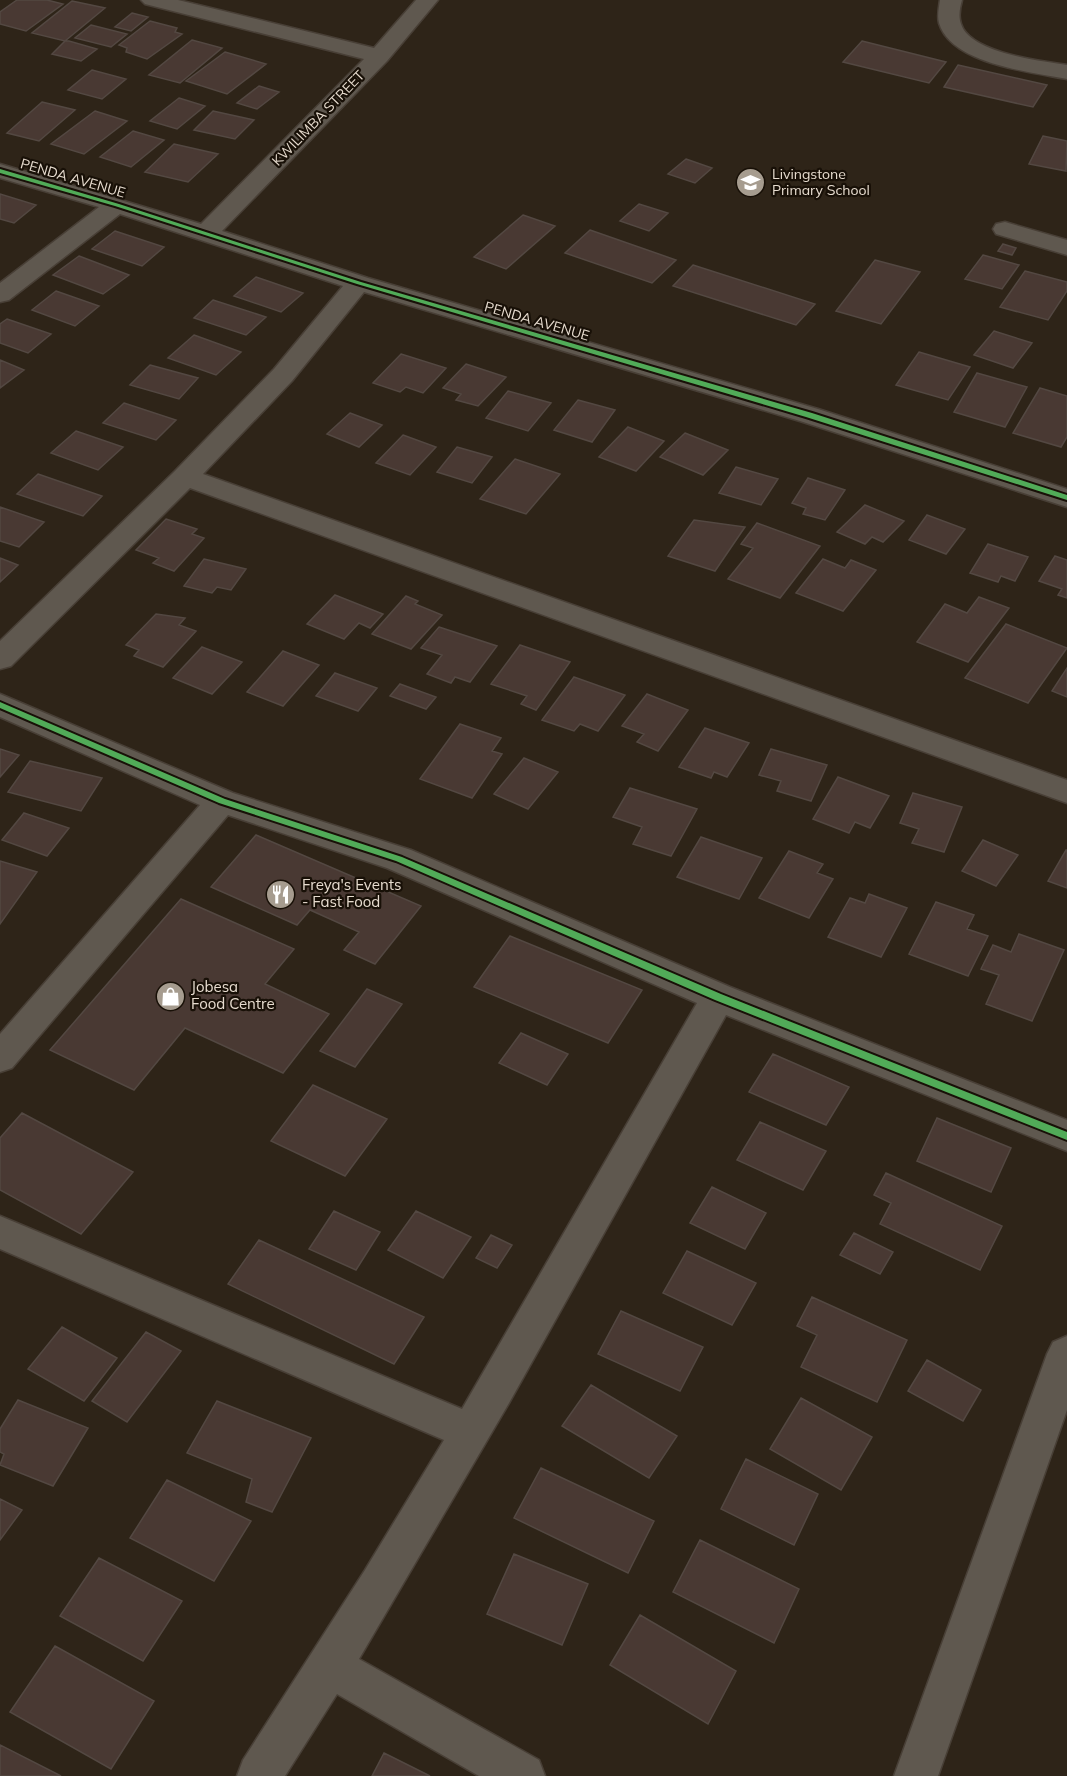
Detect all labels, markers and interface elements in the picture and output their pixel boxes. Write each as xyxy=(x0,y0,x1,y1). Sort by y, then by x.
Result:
street label: KWILIMBA STREET xyxy=(268,66,369,170)
street label: PENDA AVENUE xyxy=(18,154,128,202)
place label: Livingstone Primary School xyxy=(772,165,870,199)
school or university icon: Livingstone Primary School xyxy=(735,166,767,198)
street label: PENDA AVENUE xyxy=(482,297,592,345)
place label: Freya's Events - Fast Food xyxy=(302,875,401,911)
restaurant icon: Freya's Events - Fast Food xyxy=(265,878,297,910)
place label: Jobesa Food Centre xyxy=(191,977,275,1013)
shop icon: Jobesa Food Centre xyxy=(154,980,186,1012)

